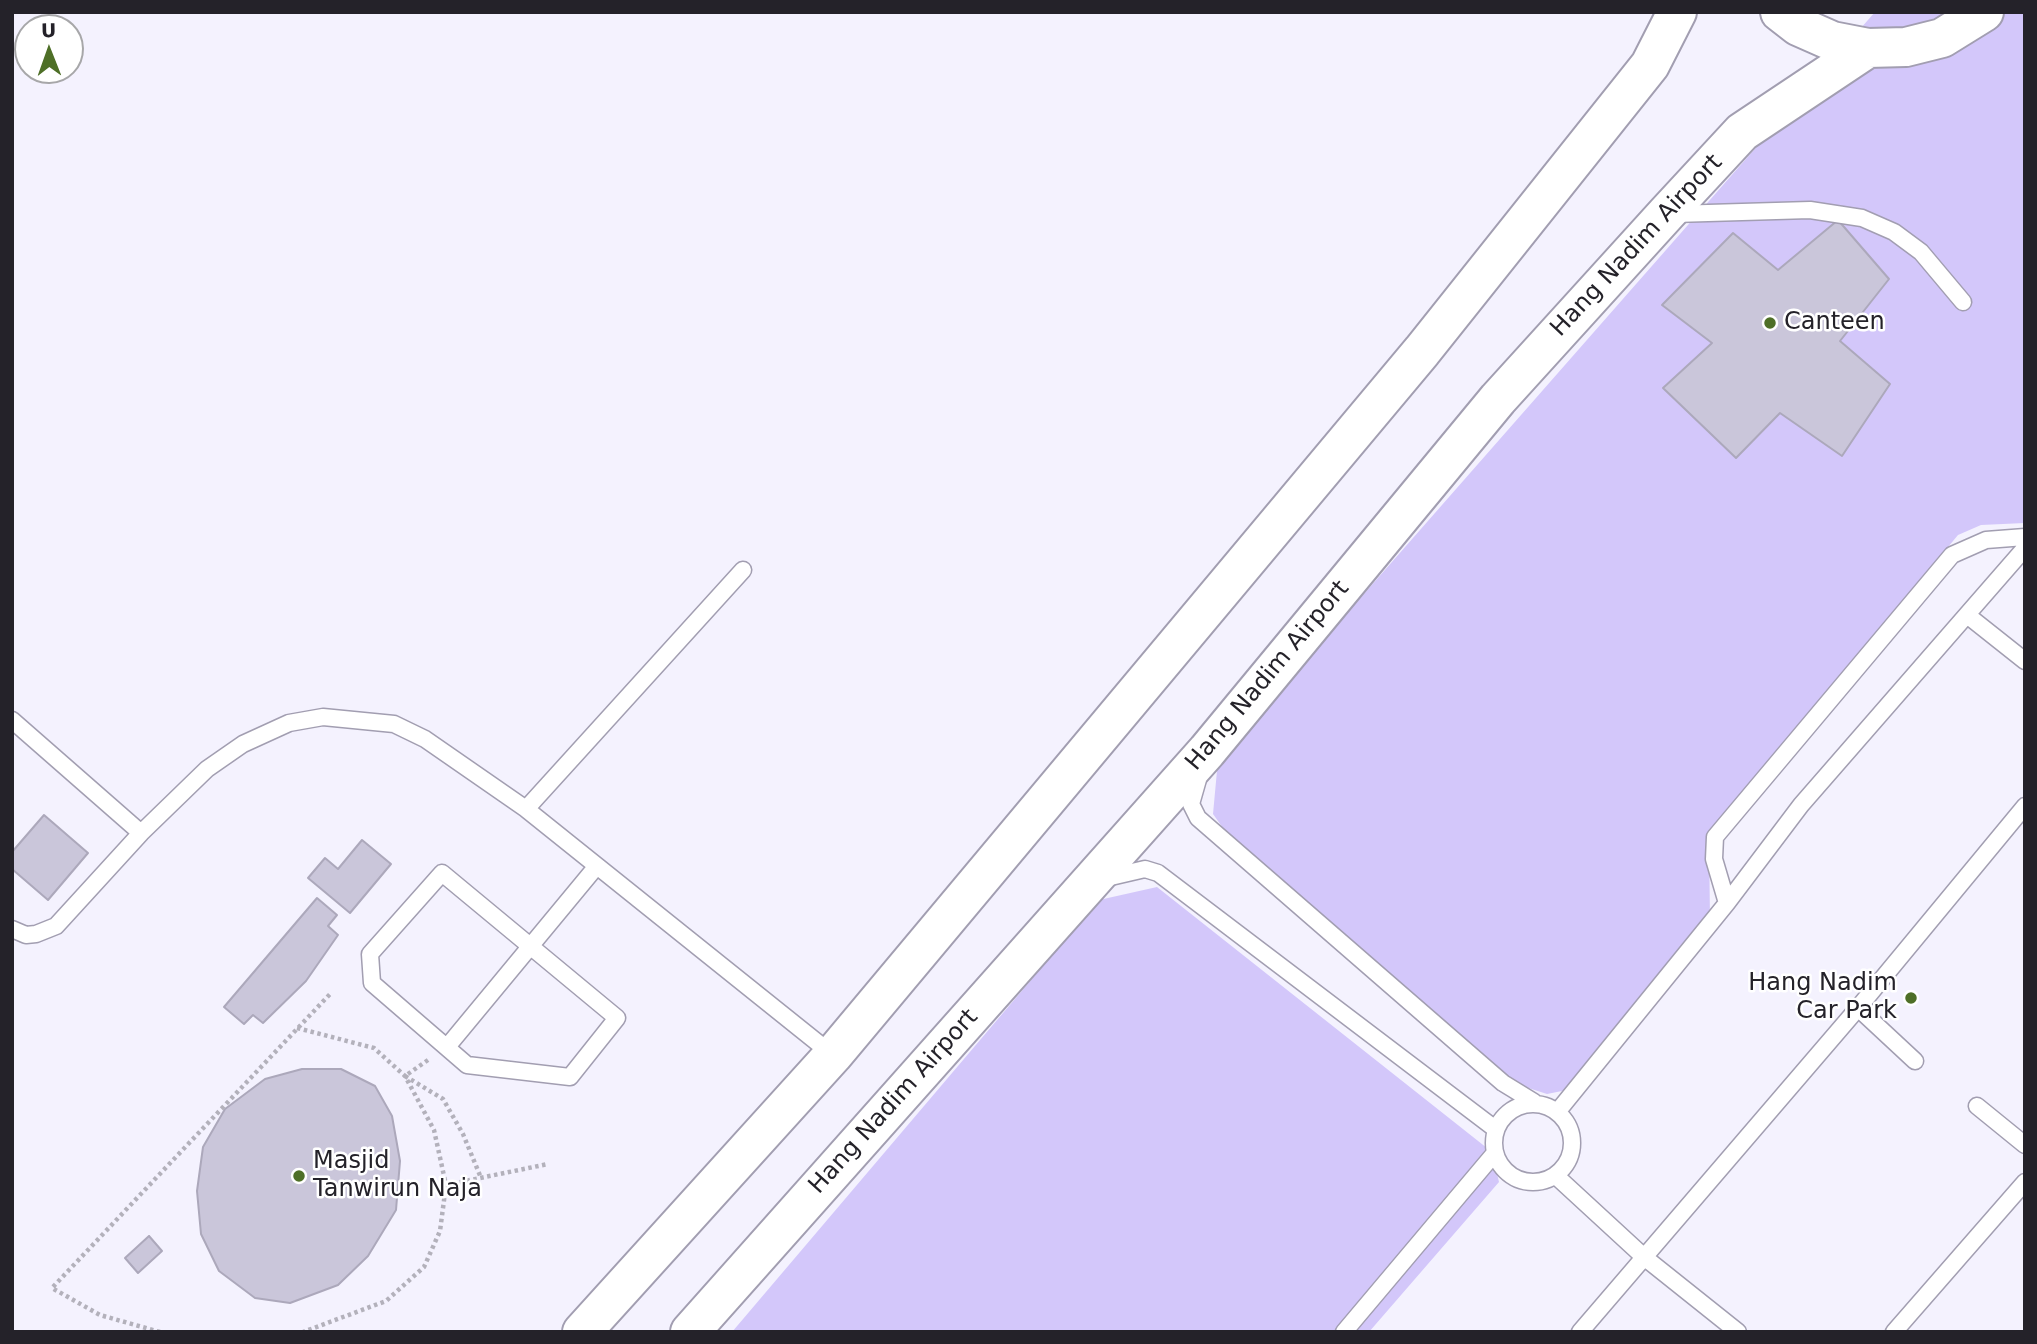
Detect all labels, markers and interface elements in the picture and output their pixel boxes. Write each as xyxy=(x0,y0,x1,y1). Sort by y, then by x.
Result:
north arrow xyxy=(14,14,84,84)
text: U xyxy=(41,19,57,41)
street label: Hang Nadim Airport xyxy=(1545,149,1729,343)
place label: Canteen xyxy=(1784,309,1885,337)
marker: Canteen xyxy=(1762,315,1778,331)
street label: Hang Nadim Airport xyxy=(1180,575,1356,777)
place label: Hang Nadim Car Park xyxy=(1748,970,1897,1026)
marker: Hang Nadim Car Park xyxy=(1903,990,1919,1006)
street label: Hang Nadim Airport xyxy=(803,1004,985,1200)
place label: Masjid Tanwirun Naja xyxy=(313,1148,482,1204)
marker: Masjid Tanwirun Naja xyxy=(291,1168,307,1184)

